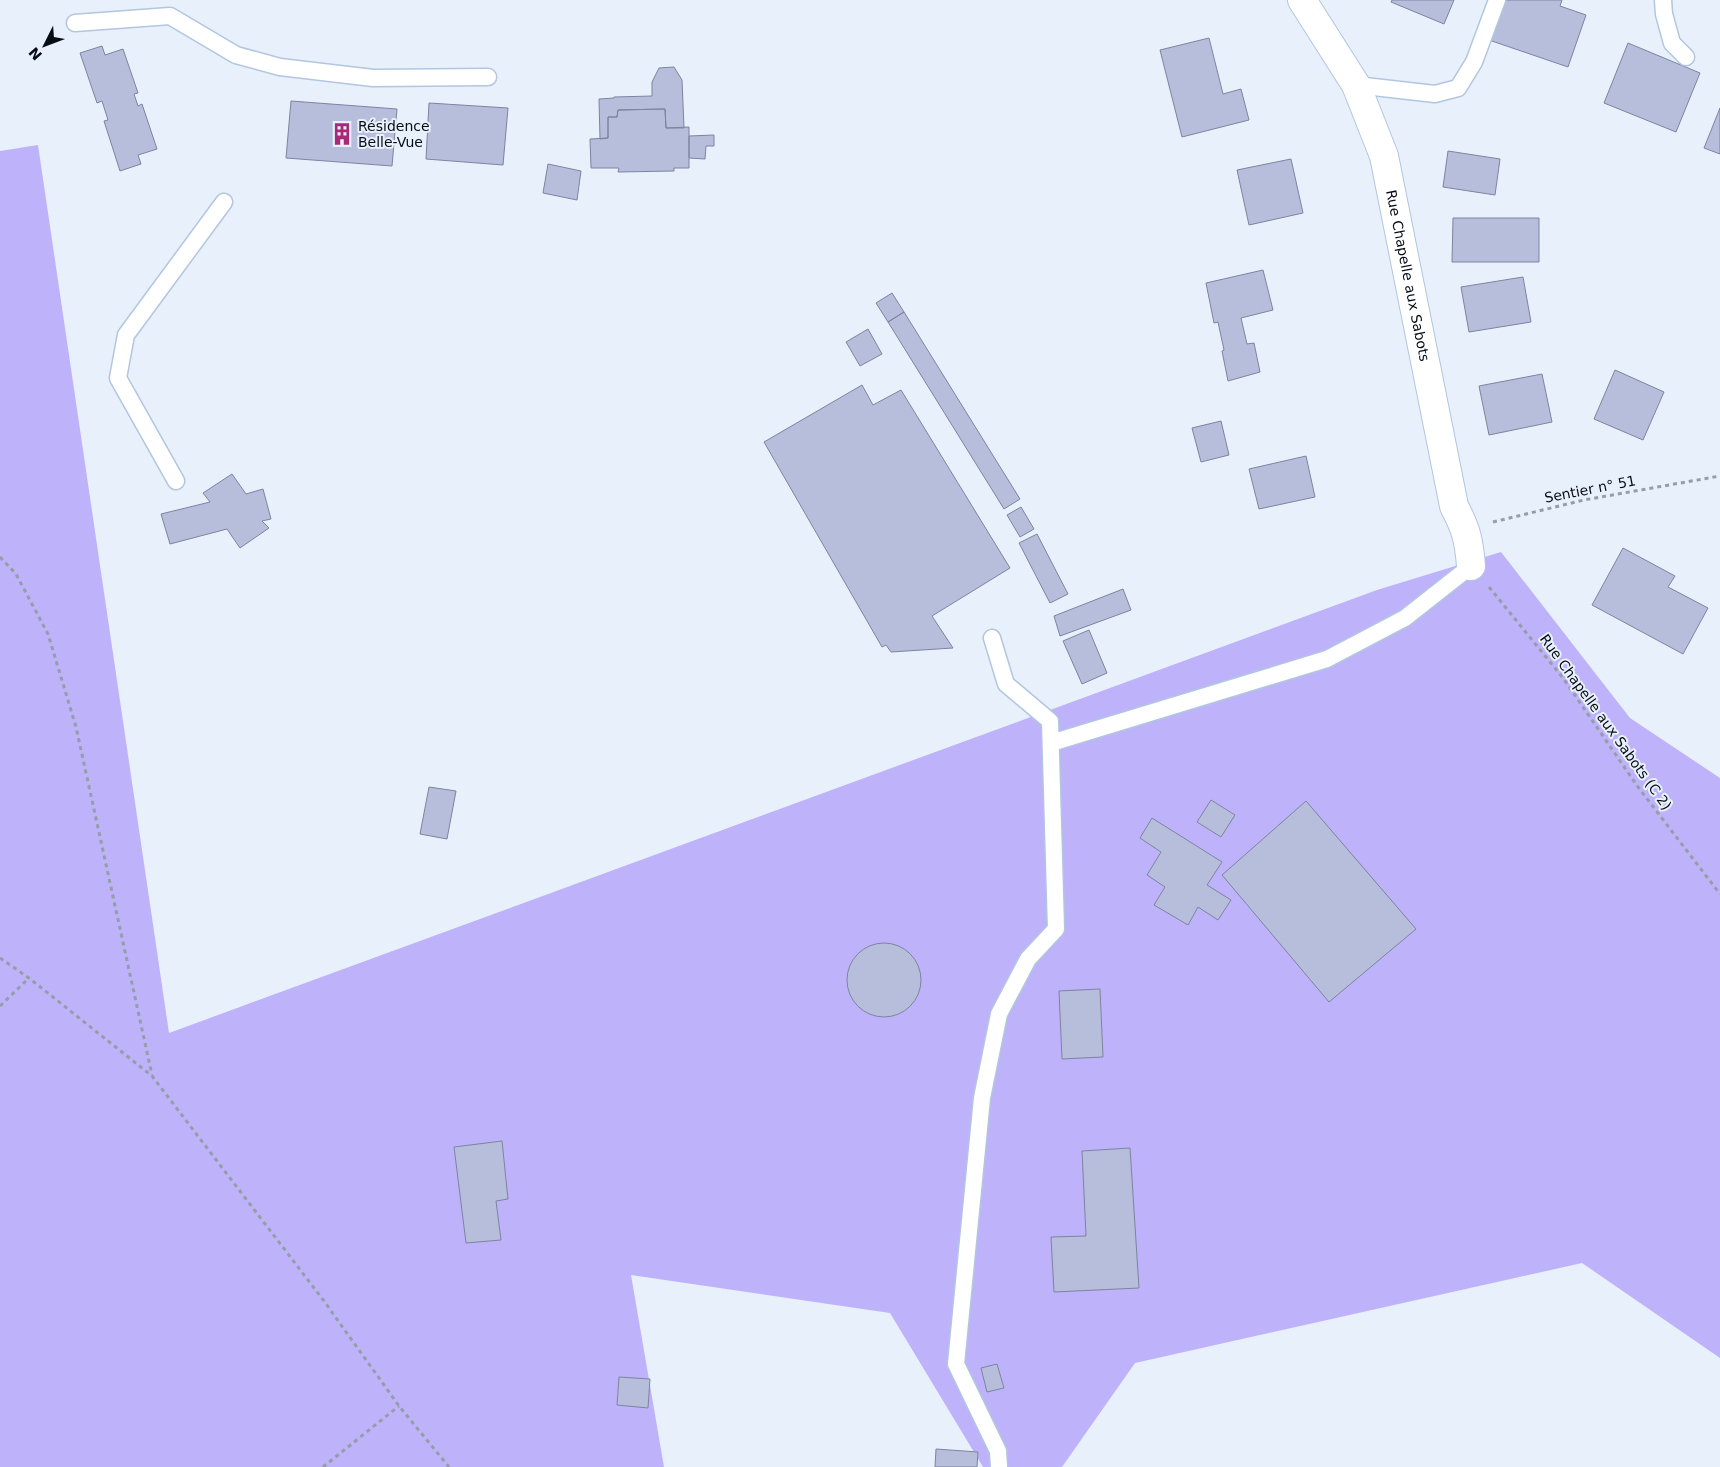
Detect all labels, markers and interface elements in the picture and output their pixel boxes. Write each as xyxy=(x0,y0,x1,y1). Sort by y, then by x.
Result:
north arrow xyxy=(20,20,70,70)
text: N xyxy=(25,44,45,63)
place label: Résidence Belle-Vue xyxy=(358,118,430,150)
building icon: Résidence Belle-Vue xyxy=(329,121,355,147)
street label: Rue Chapelle aux Sabots xyxy=(1383,188,1433,363)
street label: Sentier n° 51 xyxy=(1543,472,1637,506)
street label: Rue Chapelle aux Sabots (C 2) xyxy=(1537,631,1675,813)

